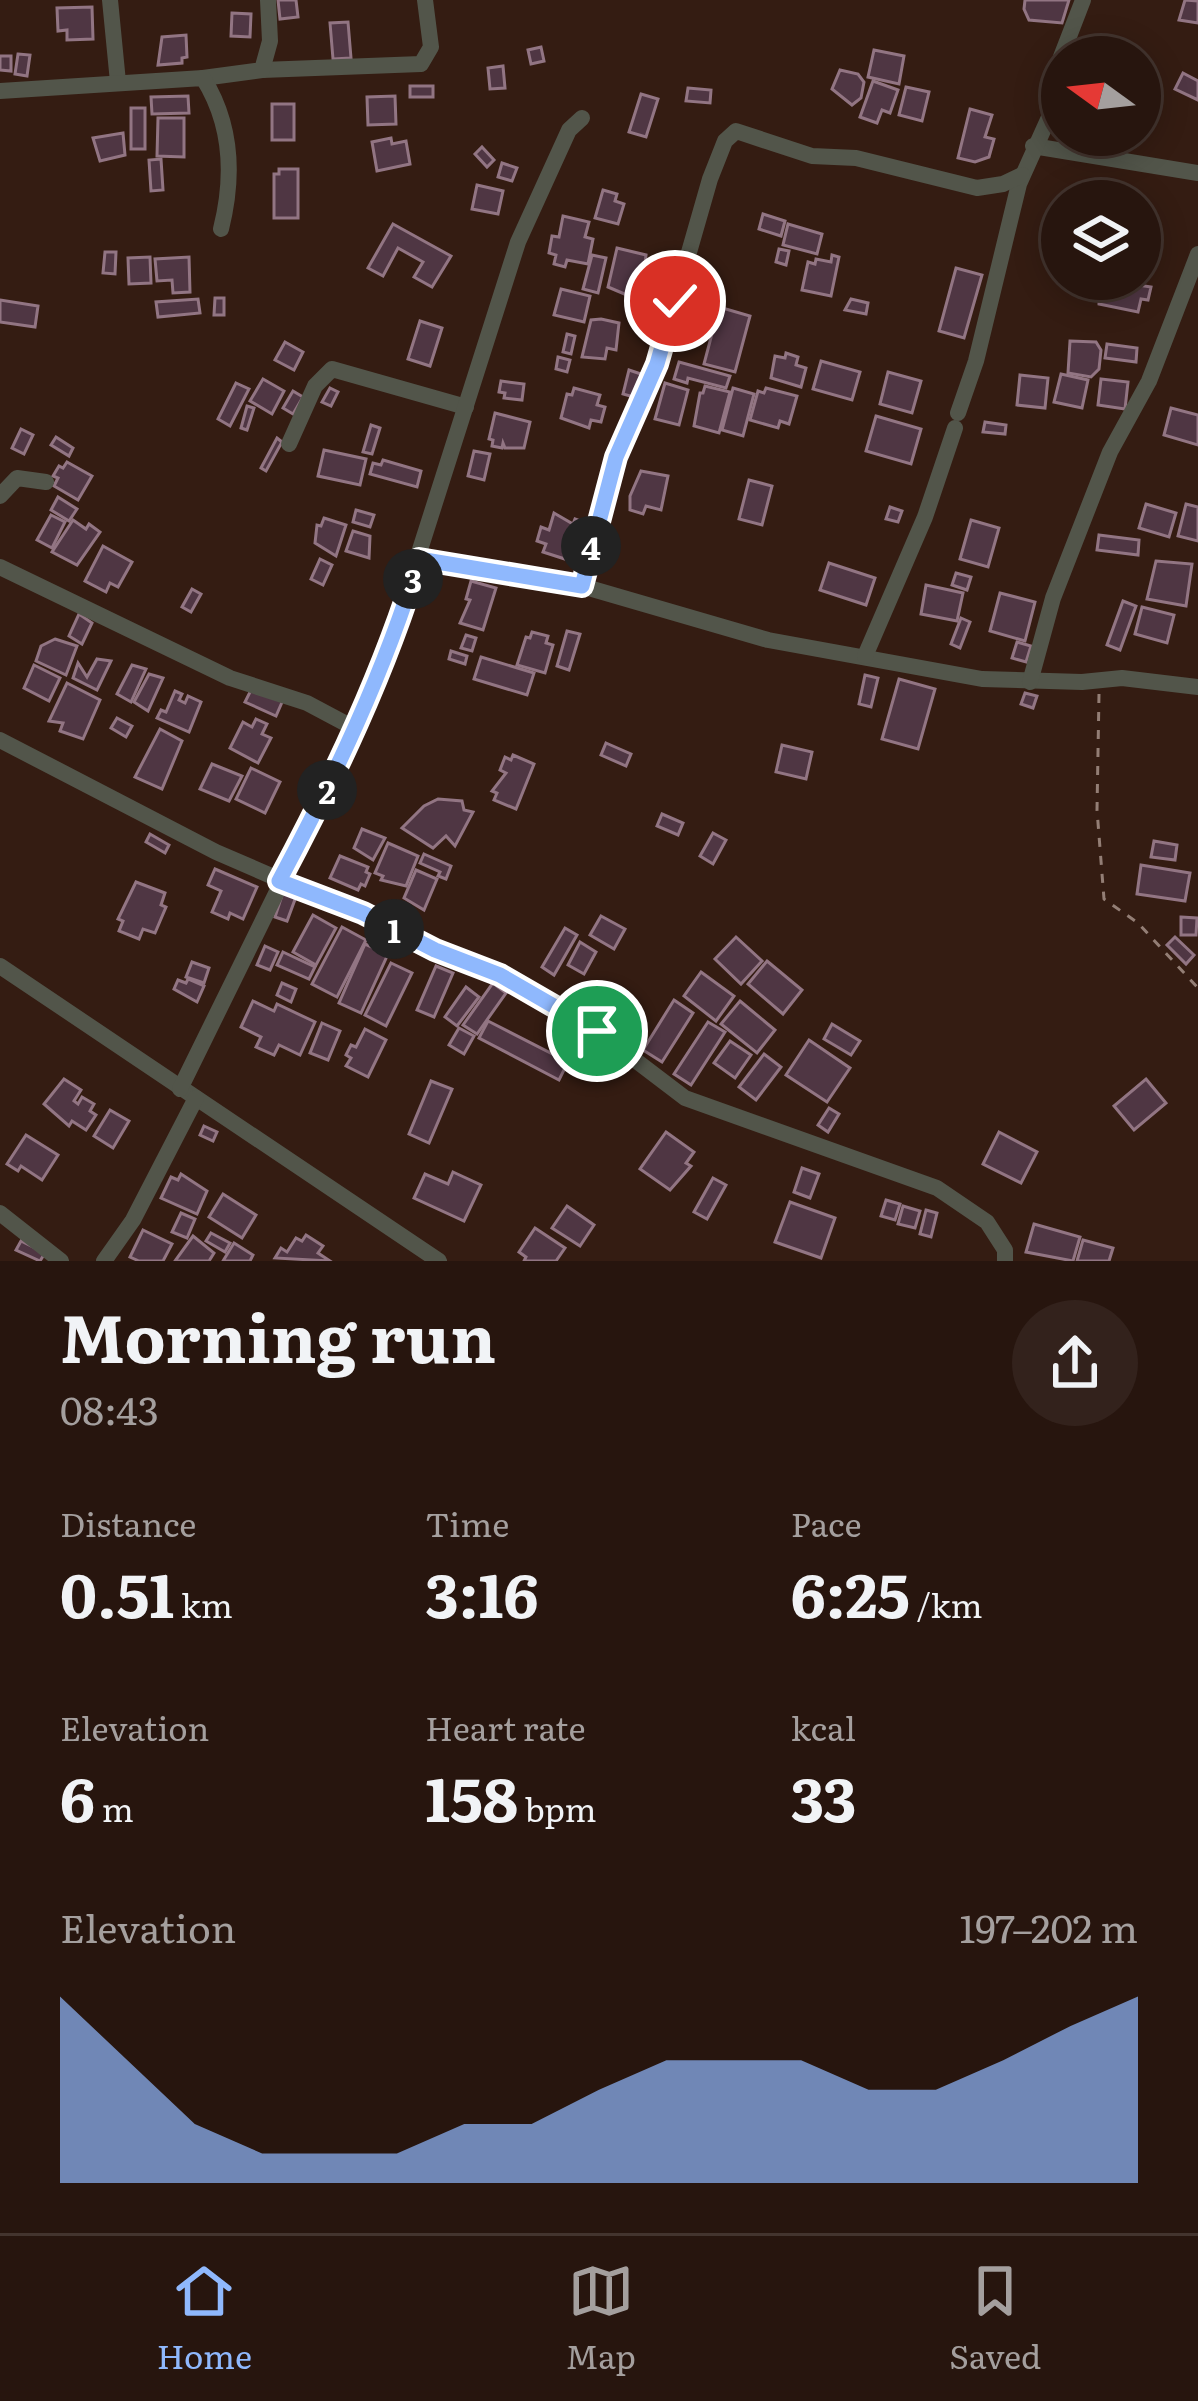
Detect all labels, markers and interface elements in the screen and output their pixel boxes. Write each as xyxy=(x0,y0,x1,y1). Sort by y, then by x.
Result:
north arrow xyxy=(1041,36,1161,156)
map controls xyxy=(1041,36,1161,300)
button: layers xyxy=(1041,180,1161,300)
pin xyxy=(624,250,726,352)
icon: check xyxy=(642,268,708,334)
pin: 4 xyxy=(561,516,621,576)
text: 4 xyxy=(581,521,601,570)
pin: 3 xyxy=(383,549,443,609)
text: 3 xyxy=(404,554,422,603)
pin: 2 xyxy=(297,760,357,820)
text: 2 xyxy=(318,765,336,814)
pin: 1 xyxy=(364,899,424,959)
text: 1 xyxy=(387,904,401,953)
pin xyxy=(546,980,648,1082)
icon: arrive xyxy=(564,998,630,1064)
text: Morning run xyxy=(60,1285,496,1383)
button: share xyxy=(1012,1300,1138,1426)
text: 08:43 xyxy=(60,1379,159,1437)
text: Distance xyxy=(60,1498,196,1547)
text: Time xyxy=(425,1498,509,1547)
text: Pace xyxy=(791,1498,862,1547)
text: 0.51 xyxy=(60,1547,174,1636)
text: 3:16 xyxy=(425,1547,538,1636)
text: 6:25 xyxy=(791,1547,910,1636)
text: km xyxy=(174,1579,233,1628)
text: /km xyxy=(910,1579,982,1628)
text: Elevation xyxy=(60,1702,209,1751)
text: Heart rate xyxy=(425,1702,586,1751)
text: kcal xyxy=(791,1702,856,1751)
text: 6 xyxy=(60,1751,95,1840)
text: 158 xyxy=(425,1751,518,1840)
text: 33 xyxy=(791,1751,856,1840)
text: m xyxy=(95,1783,134,1832)
text: bpm xyxy=(518,1783,597,1832)
text: Elevation xyxy=(60,1897,236,1955)
text: 197–202 m xyxy=(959,1897,1138,1955)
tab: Home xyxy=(157,2258,252,2379)
tab: Map xyxy=(566,2258,636,2379)
tab: Saved xyxy=(949,2258,1041,2379)

